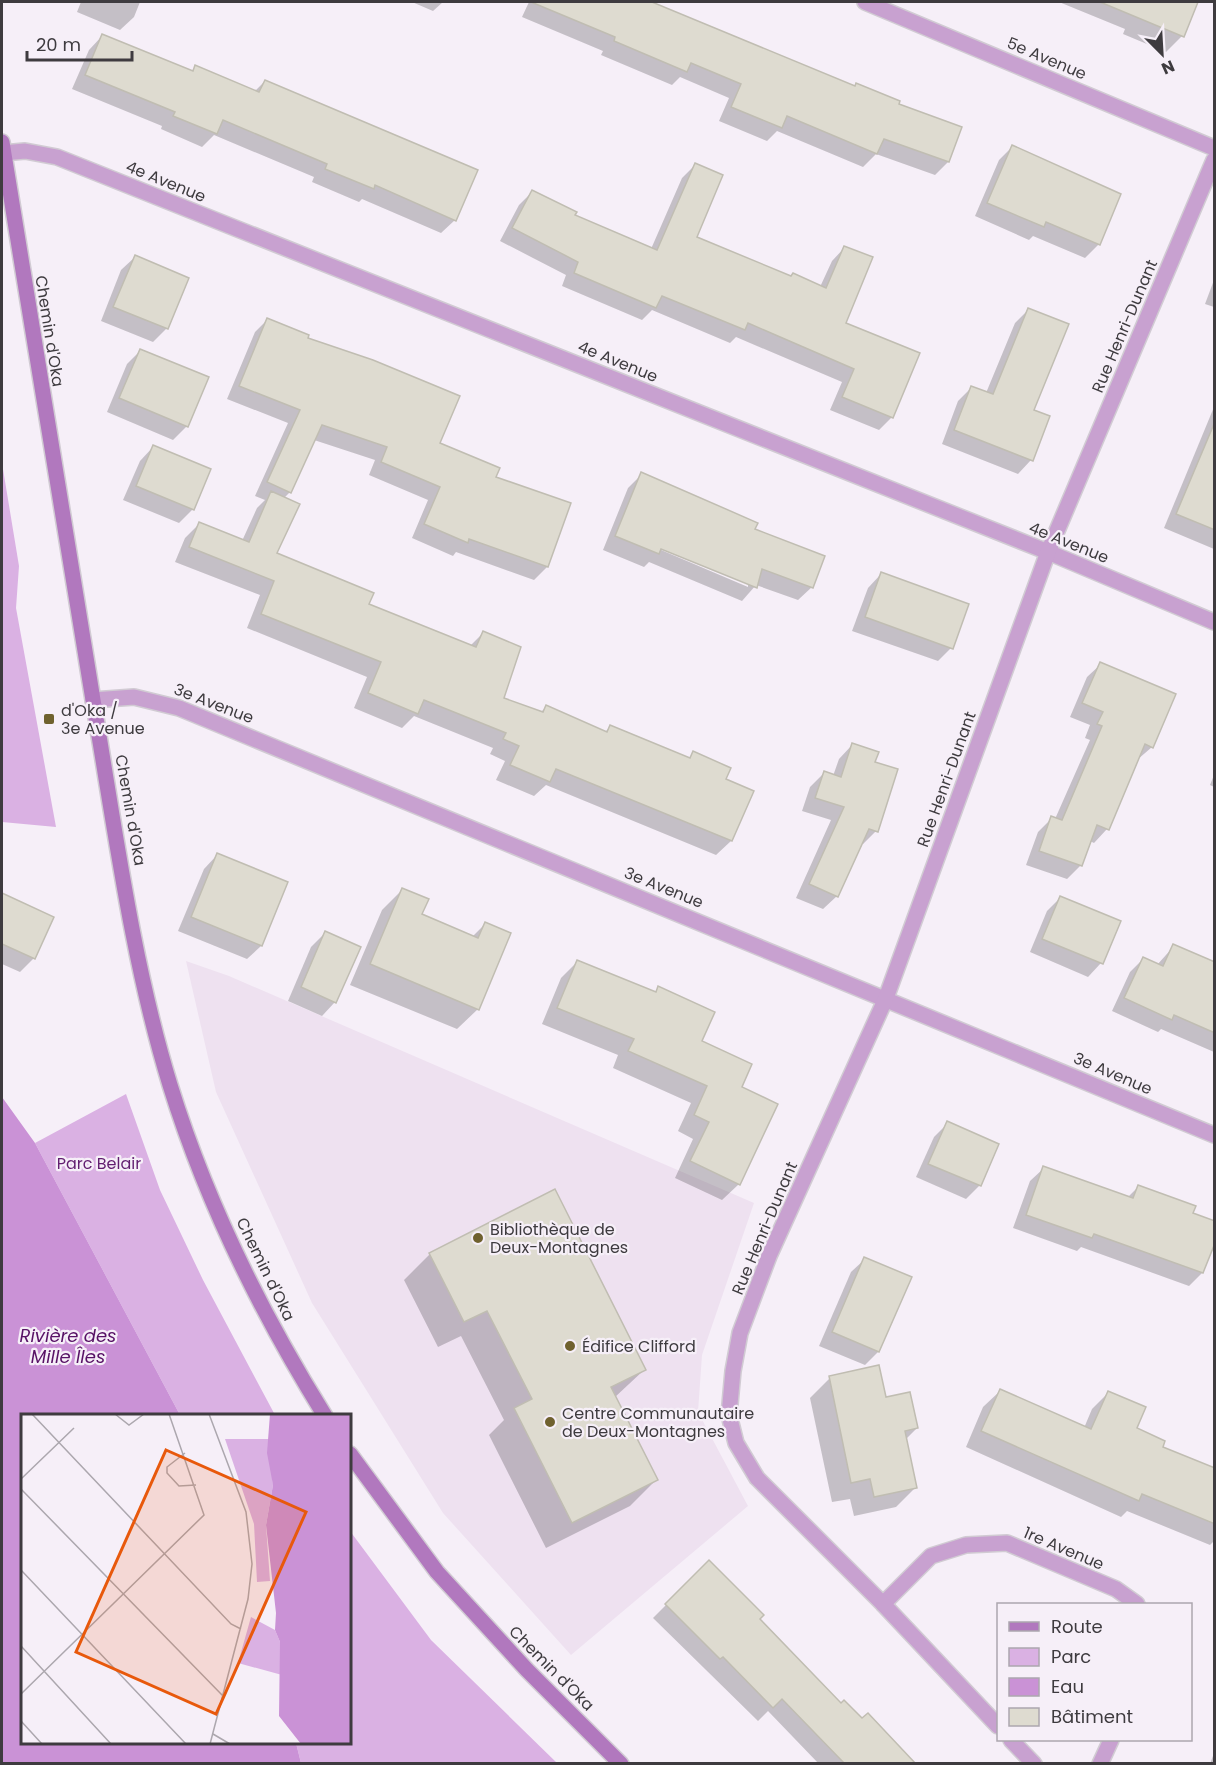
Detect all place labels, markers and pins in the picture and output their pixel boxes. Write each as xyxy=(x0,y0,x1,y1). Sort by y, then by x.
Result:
place label: d'Oka / 3e Avenue xyxy=(61,699,145,740)
marker: d'Oka / 3e Avenue xyxy=(42,712,56,726)
place label: Bibliothèque de Deux-Montagnes xyxy=(490,1218,628,1259)
marker: Bibliothèque de Deux-Montagnes xyxy=(471,1231,485,1245)
place label: Édifice Clifford xyxy=(582,1335,696,1358)
marker: Édifice Clifford xyxy=(563,1339,577,1353)
place label: Centre Communautaire de Deux-Montagnes xyxy=(562,1402,754,1443)
marker: Centre Communautaire de Deux-Montagnes xyxy=(543,1415,557,1429)

